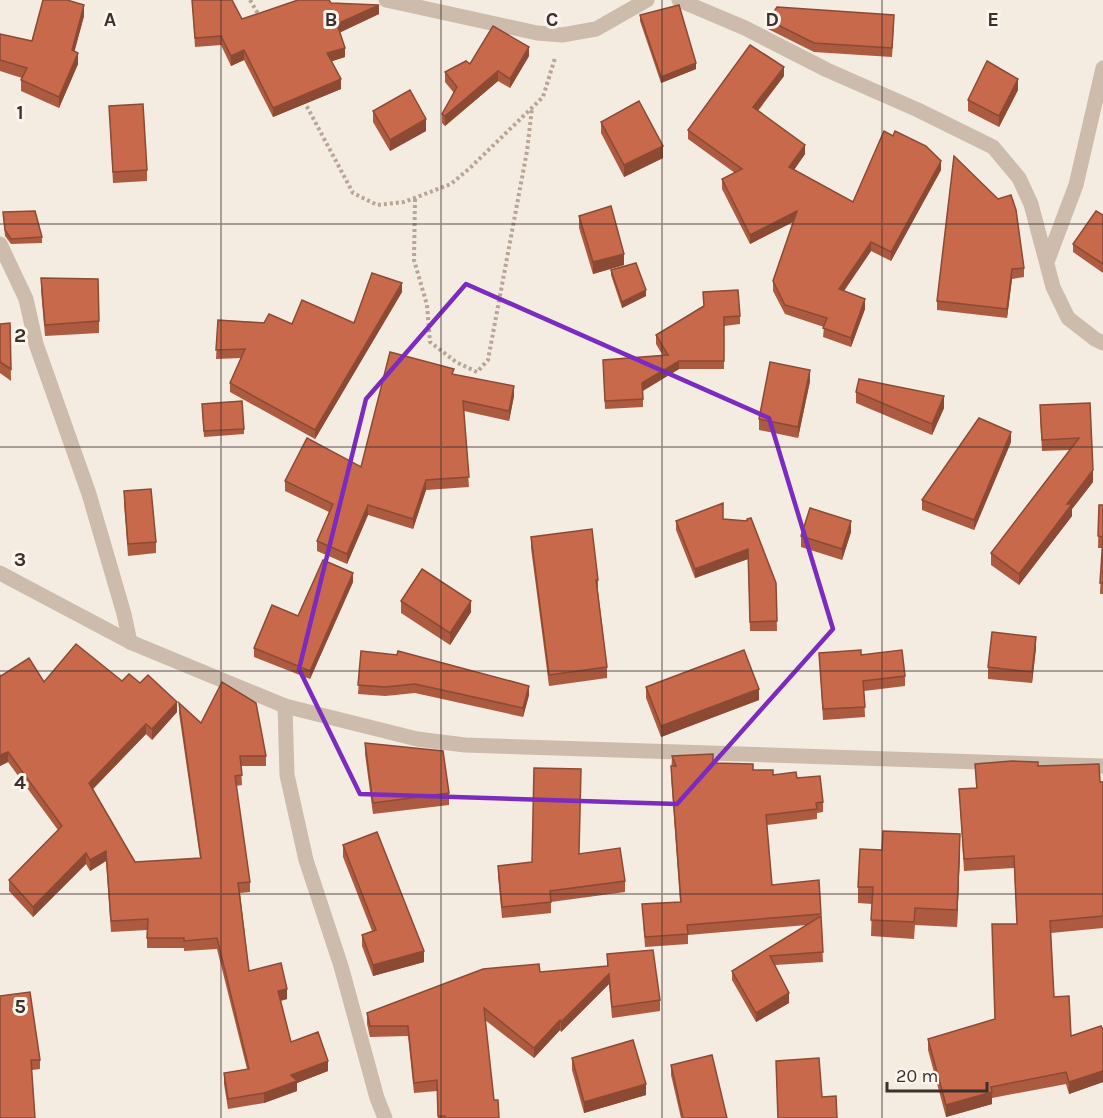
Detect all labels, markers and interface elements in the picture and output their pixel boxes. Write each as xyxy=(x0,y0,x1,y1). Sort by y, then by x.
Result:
text: A xyxy=(104,8,117,31)
text: B xyxy=(325,8,337,31)
text: C xyxy=(546,8,558,31)
text: D xyxy=(765,8,779,31)
text: E xyxy=(987,8,999,31)
text: 1 xyxy=(16,101,24,124)
text: 2 xyxy=(14,324,26,347)
text: 3 xyxy=(14,548,26,571)
text: 4 xyxy=(14,771,26,794)
text: 5 xyxy=(14,995,26,1018)
scale bar xyxy=(887,1055,988,1093)
text: 20 m xyxy=(896,1065,938,1087)

